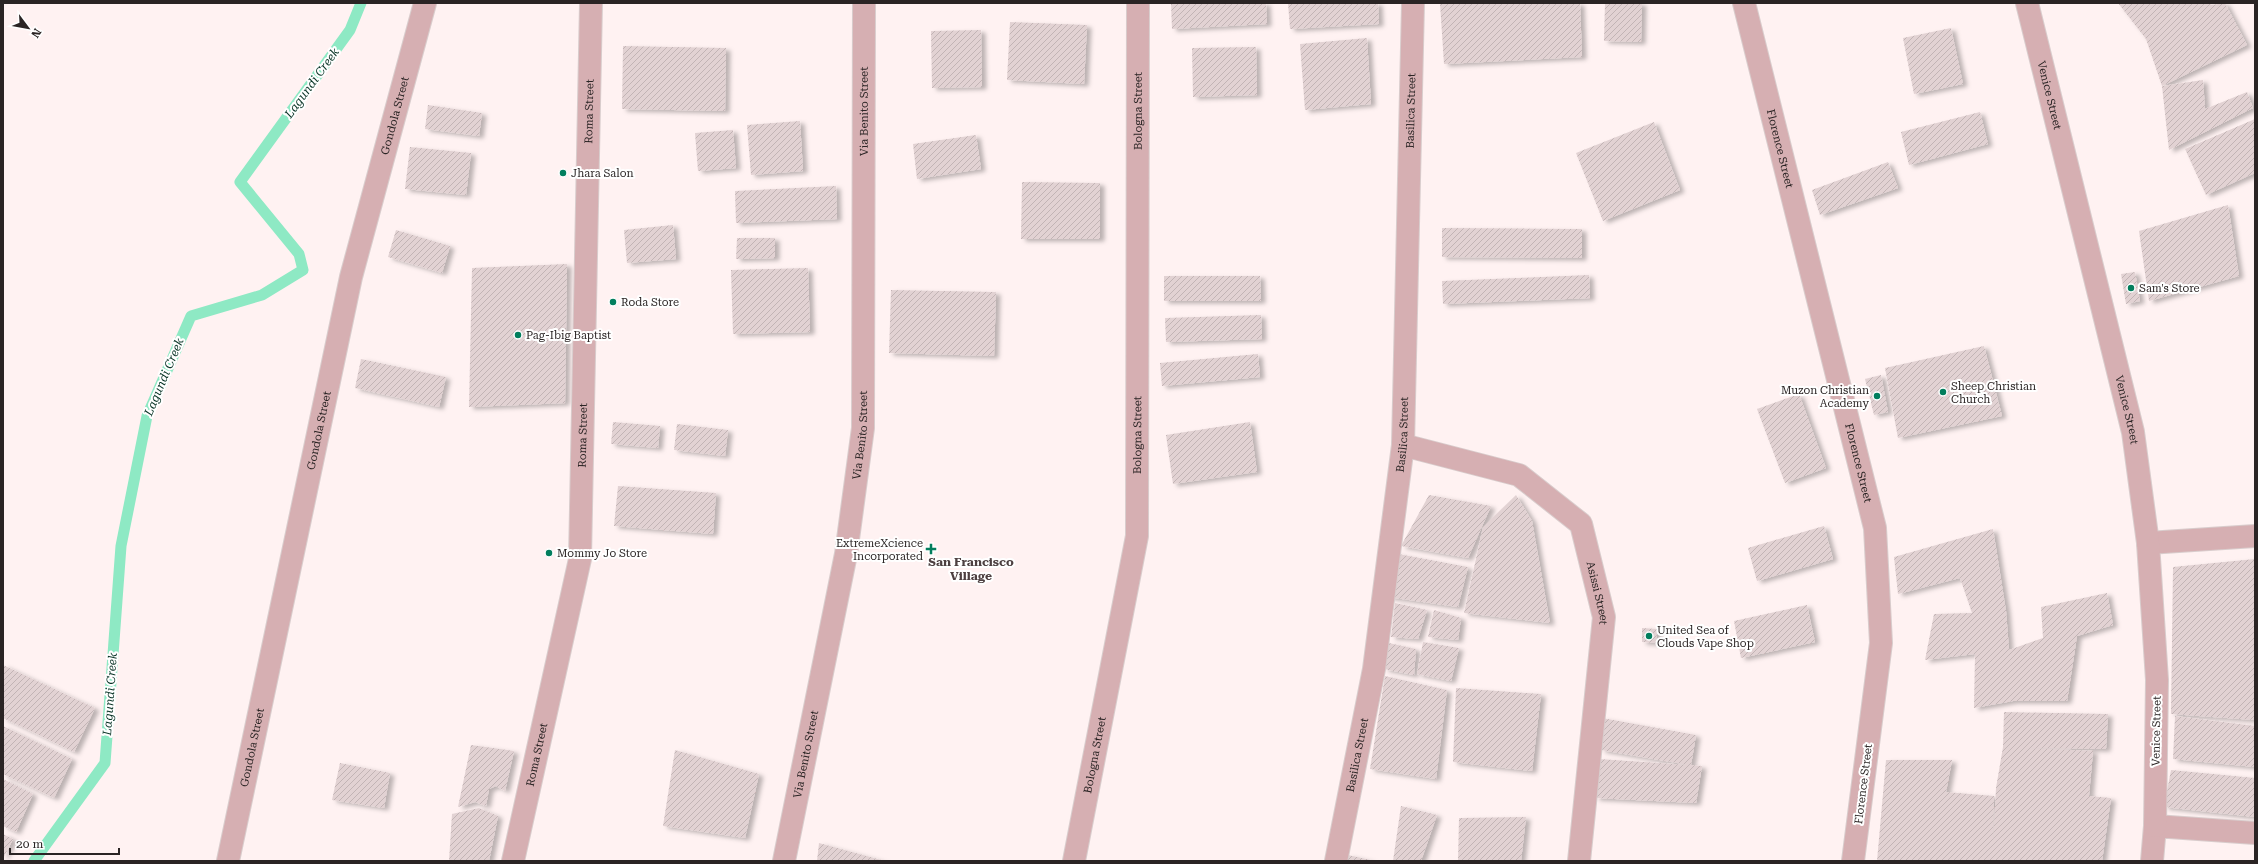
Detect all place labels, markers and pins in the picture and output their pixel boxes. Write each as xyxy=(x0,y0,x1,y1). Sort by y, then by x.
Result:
place label: Jhara Salon xyxy=(571,167,634,180)
marker: Jhara Salon xyxy=(558,168,568,178)
place label: Sam's Store xyxy=(2139,282,2200,295)
marker: Sam's Store xyxy=(2126,283,2136,293)
place label: Roda Store xyxy=(621,296,679,309)
marker: Roda Store xyxy=(608,297,618,307)
place label: Pag-Ibig Baptist xyxy=(526,329,611,342)
marker: Pag-Ibig Baptist xyxy=(513,330,523,340)
place label: Sheep Christian Church xyxy=(1951,380,2036,406)
place label: Muzon Christian Academy xyxy=(1781,384,1869,410)
marker: Sheep Christian Church xyxy=(1938,387,1948,397)
marker: Muzon Christian Academy xyxy=(1872,391,1882,401)
place label: ExtremeXcience Incorporated xyxy=(836,537,923,563)
marker: ExtremeXcience Incorporated xyxy=(926,544,936,554)
place label: Mommy Jo Store xyxy=(557,547,647,560)
marker: Mommy Jo Store xyxy=(544,548,554,558)
place label: United Sea of Clouds Vape Shop xyxy=(1657,624,1754,650)
marker: United Sea of Clouds Vape Shop xyxy=(1644,631,1654,641)

